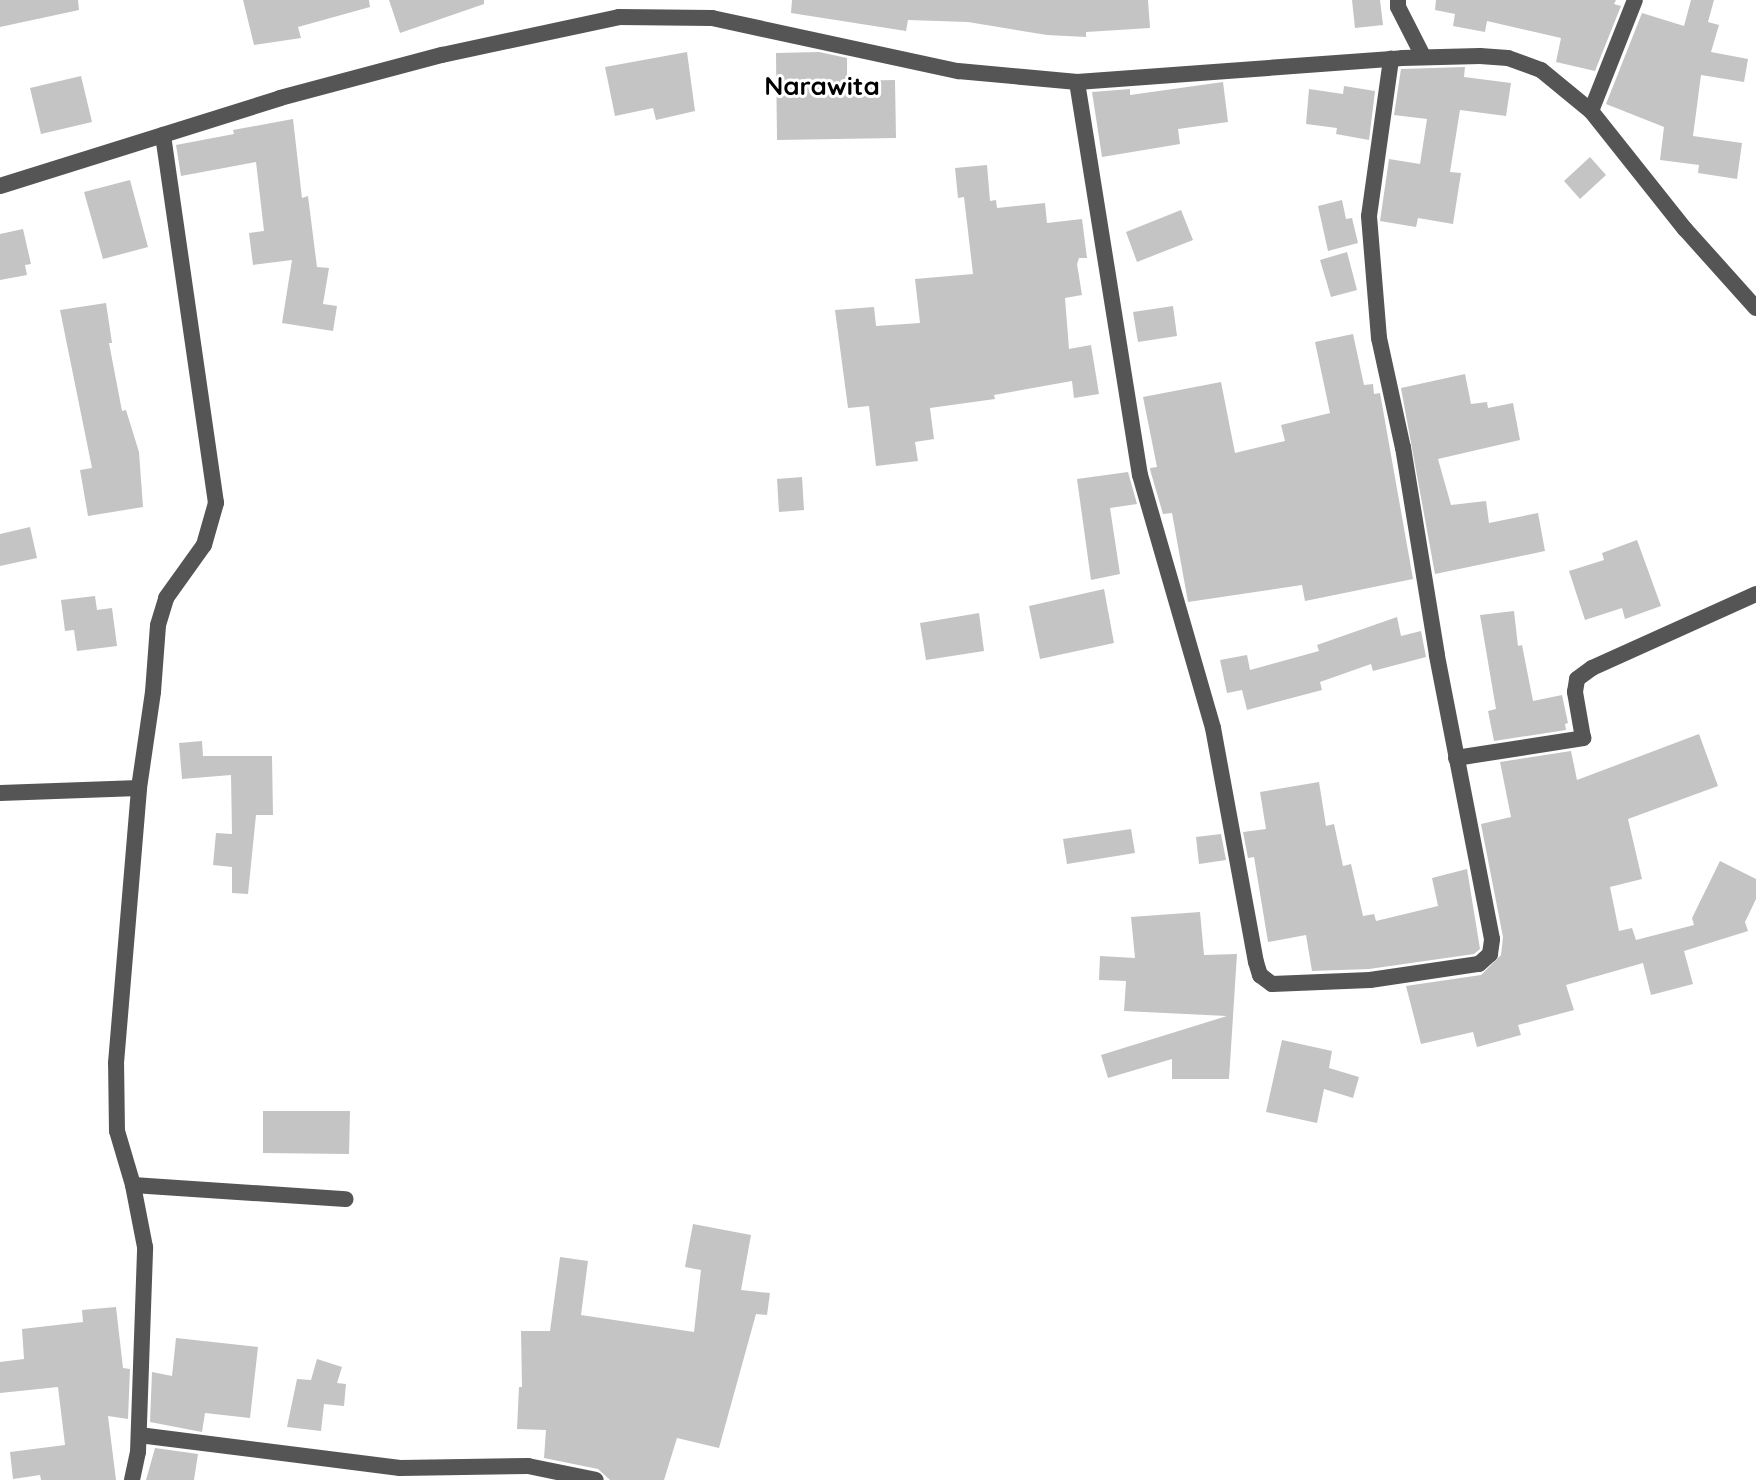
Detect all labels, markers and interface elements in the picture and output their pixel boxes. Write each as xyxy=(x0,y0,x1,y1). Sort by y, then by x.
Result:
district label: Narawita xyxy=(764,70,880,102)

